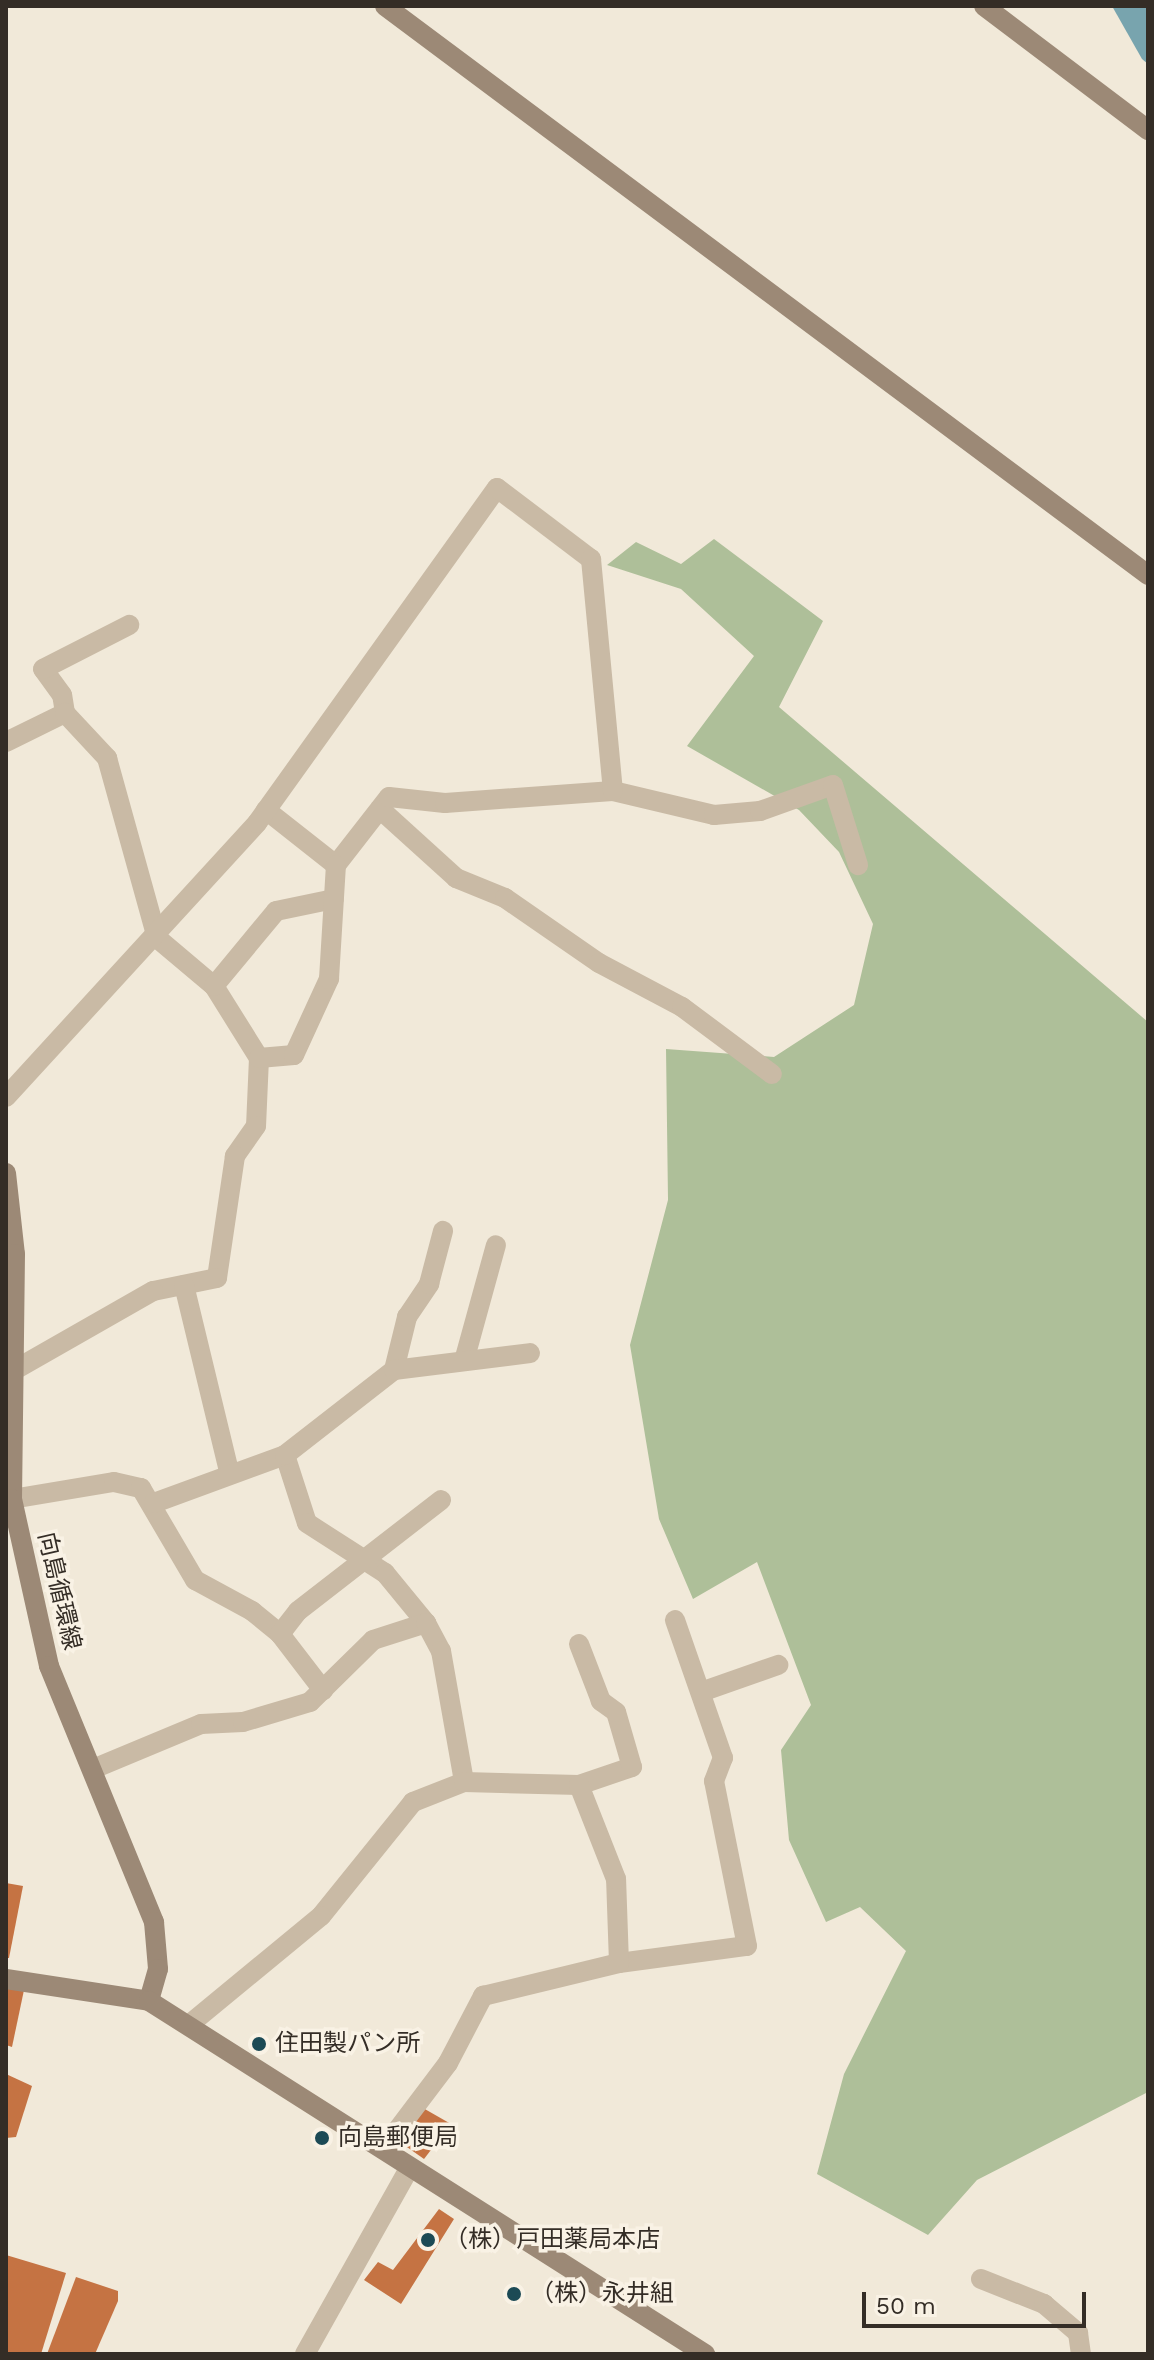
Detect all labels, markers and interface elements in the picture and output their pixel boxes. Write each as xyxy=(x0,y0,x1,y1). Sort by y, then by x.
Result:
street label: 向島循環線 xyxy=(31,1529,87,1653)
place label: 住田製パン所 xyxy=(275,2030,419,2058)
marker: 住田製パン所 xyxy=(250,2035,268,2053)
place label: 向島郵便局 xyxy=(338,2124,458,2152)
marker: 向島郵便局 xyxy=(313,2129,331,2147)
place label: （株）戸田薬局本店 xyxy=(444,2226,660,2254)
marker: （株）戸田薬局本店 xyxy=(419,2231,437,2249)
scale bar xyxy=(866,2276,1090,2326)
place label: （株）永井組 xyxy=(530,2280,674,2308)
marker: （株）永井組 xyxy=(505,2285,523,2303)
text: 50 m xyxy=(876,2292,936,2320)

